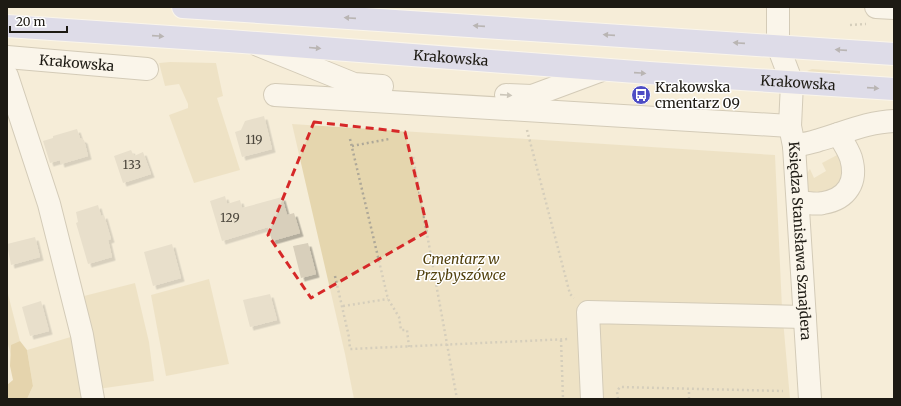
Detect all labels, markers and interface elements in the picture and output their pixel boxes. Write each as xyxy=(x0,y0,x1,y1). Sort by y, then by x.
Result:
scale bar xyxy=(10,8,67,34)
text: 20 m xyxy=(16,14,45,29)
one-way arrow xyxy=(344,14,356,21)
one-way arrow xyxy=(473,23,485,30)
one-way arrow xyxy=(603,31,615,38)
one-way arrow xyxy=(152,33,164,40)
one-way arrow xyxy=(733,40,745,47)
one-way arrow xyxy=(309,44,321,51)
street label: Krakowska xyxy=(413,46,490,70)
one-way arrow xyxy=(835,47,848,54)
street label: Krakowska xyxy=(38,51,116,75)
one-way arrow xyxy=(634,69,646,76)
street label: Krakowska xyxy=(760,71,837,94)
place label: Krakowska cmentarz 09 xyxy=(655,78,740,112)
bus stop icon: Krakowska cmentarz 09 xyxy=(630,84,652,106)
one-way arrow xyxy=(867,85,880,91)
one-way arrow xyxy=(500,91,512,98)
house number: 119 xyxy=(245,132,263,147)
street label: Księdza Stanisława Sznajdera xyxy=(785,141,815,341)
house number: 133 xyxy=(123,157,141,172)
house number: 129 xyxy=(220,210,240,225)
park label: Cmentarz w Przybyszówce xyxy=(416,250,506,284)

